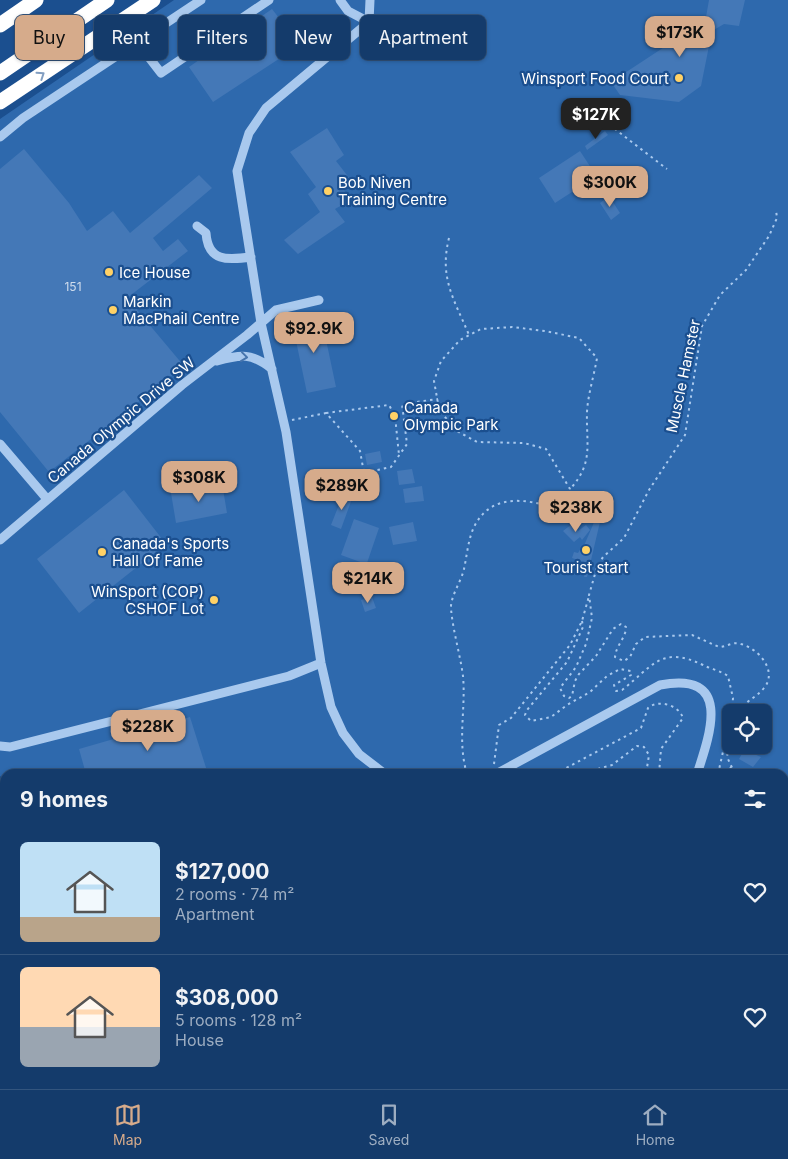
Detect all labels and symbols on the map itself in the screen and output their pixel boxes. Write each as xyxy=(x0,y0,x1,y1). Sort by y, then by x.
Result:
pin: $173K xyxy=(645,15,715,58)
place label: Winsport Food Court xyxy=(521,69,669,88)
one-way arrow xyxy=(35,72,44,81)
marker: Winsport Food Court xyxy=(673,72,685,84)
pin: $127K xyxy=(561,98,631,140)
pin: $300K xyxy=(575,166,645,208)
place label: Bob Niven Training Centre xyxy=(338,173,447,209)
marker: Bob Niven Training Centre xyxy=(322,185,334,197)
place label: Ice House xyxy=(119,263,190,282)
marker: Ice House xyxy=(103,266,115,278)
house number: 151 xyxy=(64,279,82,294)
place label: Markin MacPhail Centre xyxy=(123,292,240,328)
marker: Markin MacPhail Centre xyxy=(107,304,119,316)
pin: $92.9K xyxy=(273,312,355,354)
street label: Muscle Hamster xyxy=(662,317,704,434)
one-way arrow xyxy=(241,351,249,362)
street label: Canada Olympic Drive SW xyxy=(43,353,199,487)
place label: Canada Olympic Park xyxy=(404,398,499,434)
marker: Canada Olympic Park xyxy=(388,410,400,422)
pin: $308K xyxy=(164,460,234,503)
pin: $289K xyxy=(307,468,377,511)
pin: $238K xyxy=(541,490,611,533)
place label: Canada's Sports Hall Of Fame xyxy=(112,534,229,570)
marker: Tourist start xyxy=(580,544,592,556)
marker: Canada's Sports Hall Of Fame xyxy=(96,546,108,558)
place label: Tourist start xyxy=(543,558,629,577)
pin: $214K xyxy=(333,562,403,604)
place label: WinSport (COP) CSHOF Lot xyxy=(91,582,204,618)
marker: WinSport (COP) CSHOF Lot xyxy=(208,594,220,606)
pin: $228K xyxy=(113,710,183,752)

